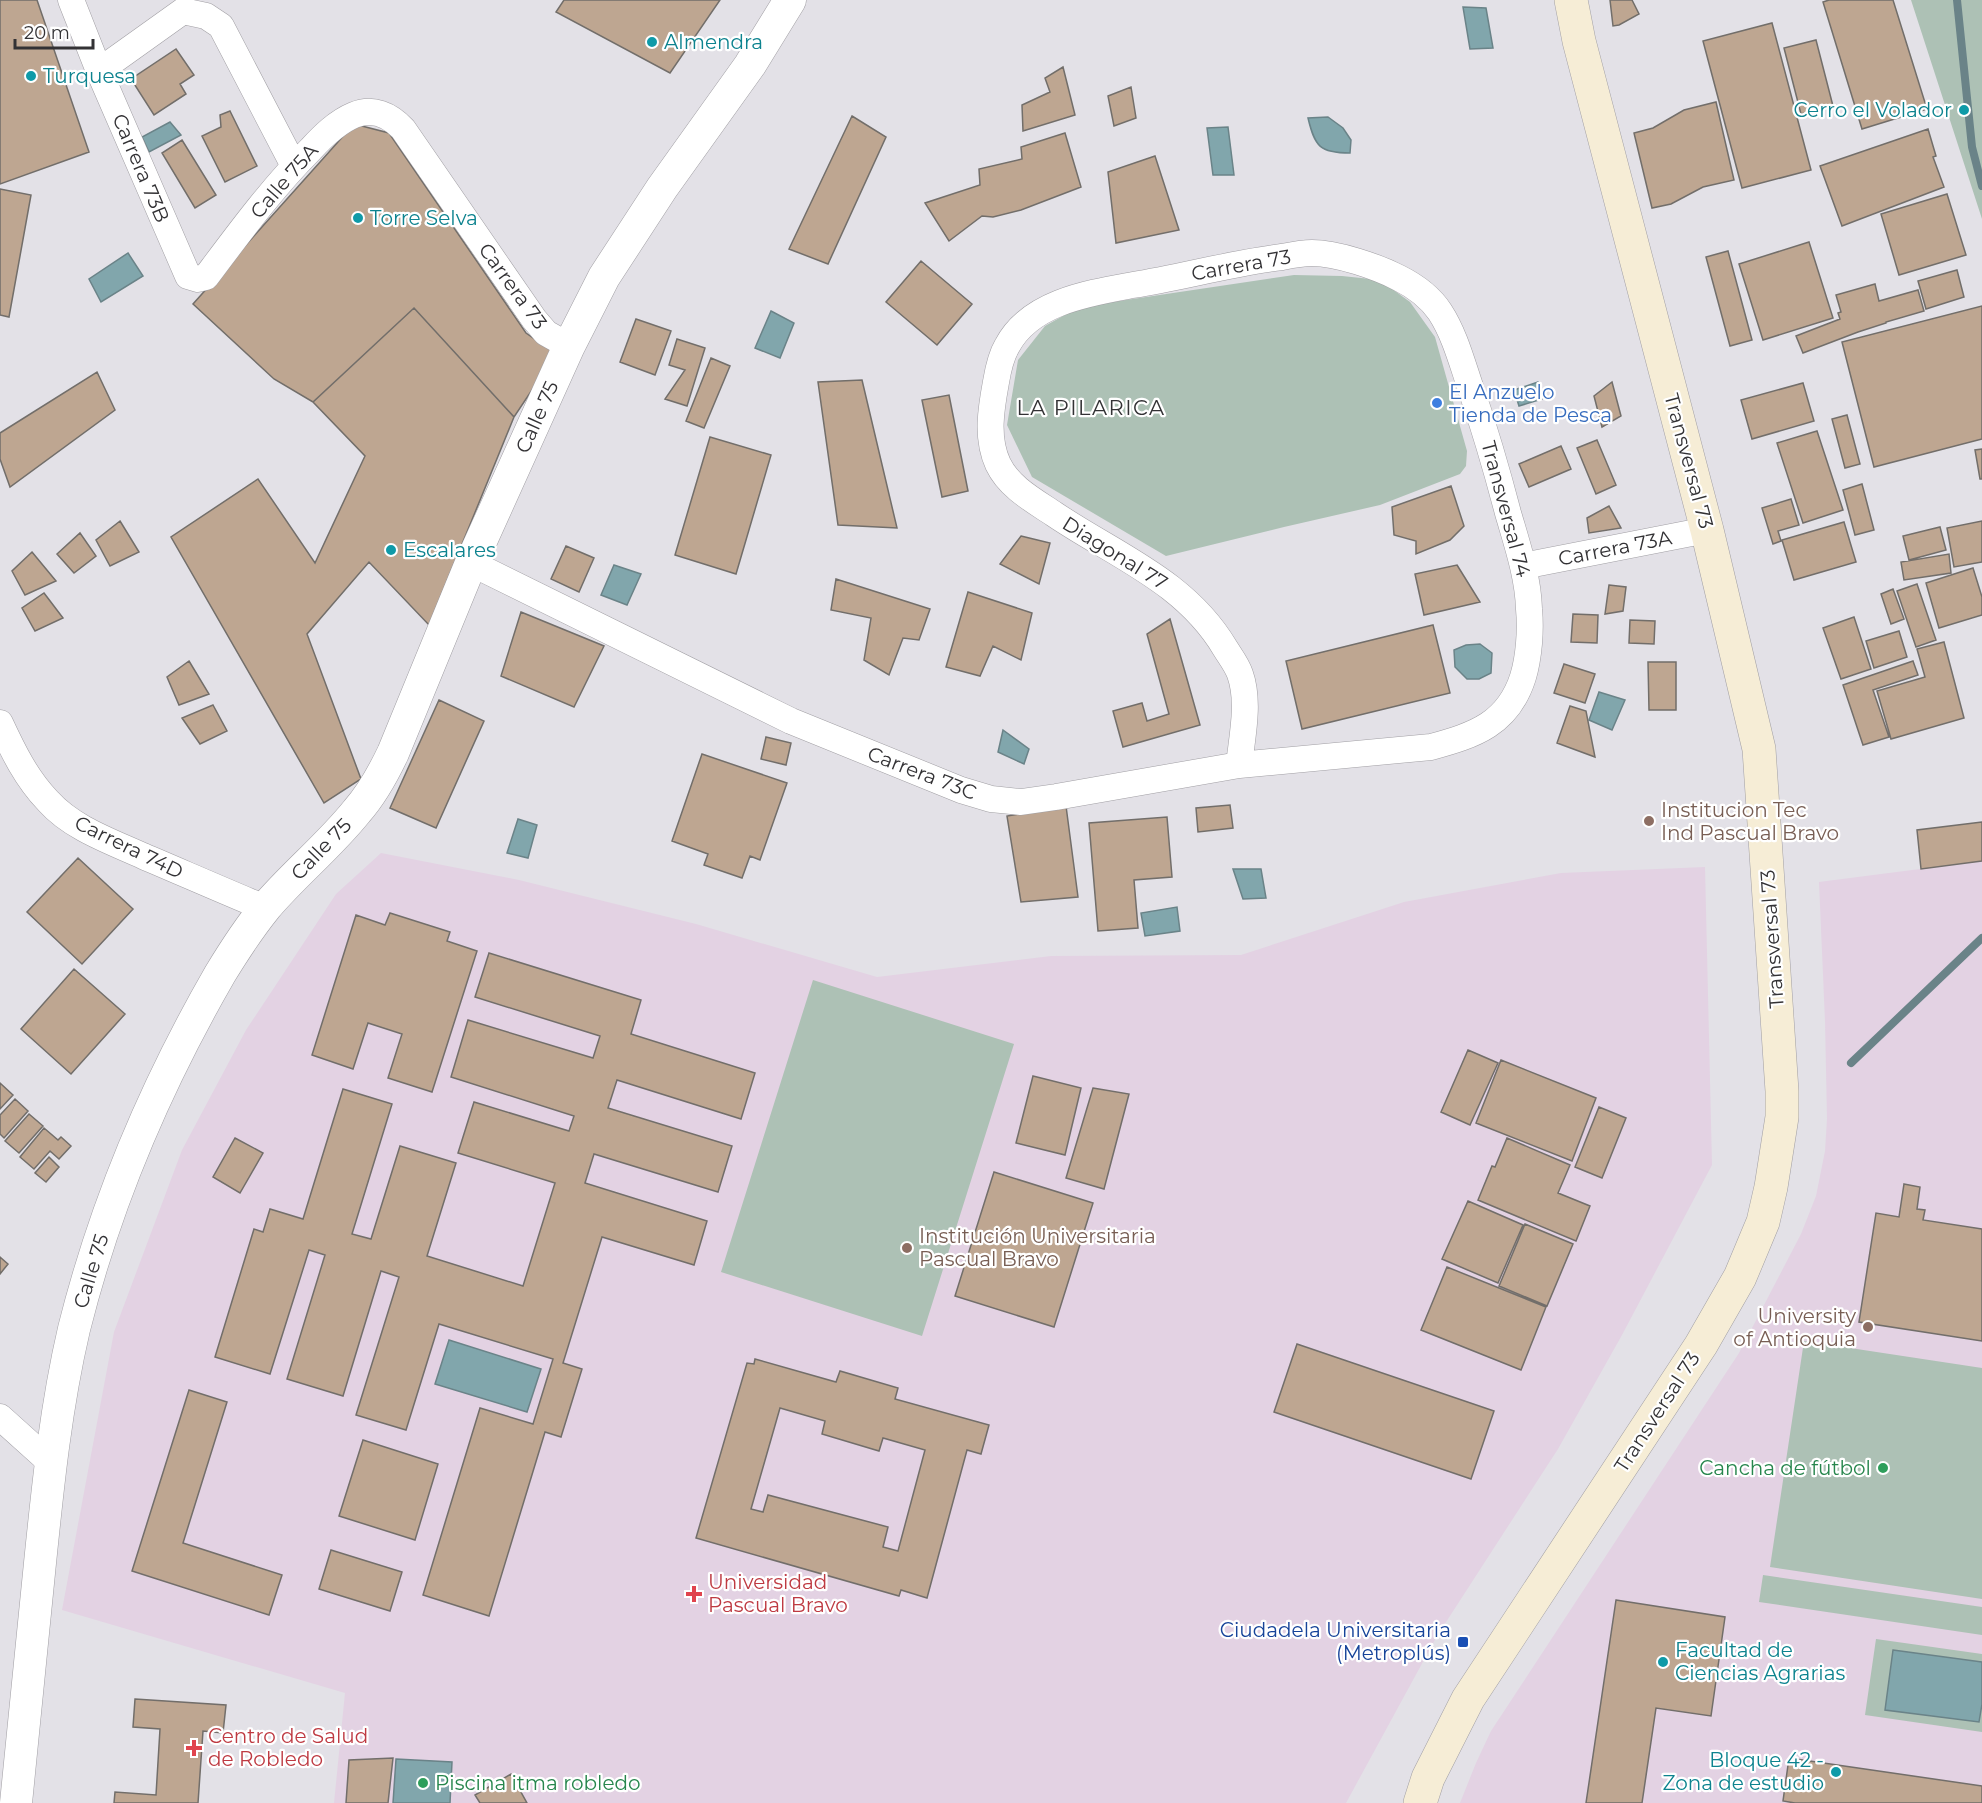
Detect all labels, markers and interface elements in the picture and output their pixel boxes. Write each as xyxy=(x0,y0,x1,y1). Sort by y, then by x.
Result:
scale bar xyxy=(15,12,93,50)
text: 20 m xyxy=(24,22,70,44)
place label: Almendra xyxy=(664,30,763,54)
marker: Almendra xyxy=(645,35,659,49)
place label: Turquesa xyxy=(43,64,136,88)
marker: Turquesa xyxy=(24,69,38,83)
place label: Cerro el Volador xyxy=(1793,98,1952,122)
marker: Cerro el Volador xyxy=(1957,103,1971,117)
street label: Carrera 73B xyxy=(107,110,175,226)
street label: Calle 75A xyxy=(245,138,323,223)
place label: Torre Selva xyxy=(370,206,478,230)
marker: Torre Selva xyxy=(351,211,365,225)
street label: Carrera 73 xyxy=(474,238,552,334)
street label: Carrera 73 xyxy=(1189,244,1293,286)
street label: Calle 75 xyxy=(510,377,564,457)
place label: El Anzuelo Tienda de Pesca xyxy=(1449,380,1612,427)
street label: Transversal 73 xyxy=(1659,391,1719,531)
district label: LA PILARICA xyxy=(1016,395,1166,420)
marker: El Anzuelo Tienda de Pesca xyxy=(1430,396,1444,410)
street label: Transversal 74 xyxy=(1476,438,1536,580)
street label: Diagonal 77 xyxy=(1058,511,1172,595)
street label: Carrera 73A xyxy=(1556,525,1674,571)
place label: Escalares xyxy=(403,538,496,562)
marker: Escalares xyxy=(384,543,398,557)
street label: Carrera 73C xyxy=(864,741,980,805)
place label: Institucion Tec Ind Pascual Bravo xyxy=(1661,798,1839,845)
street label: Carrera 74D xyxy=(71,810,187,884)
street label: Calle 75 xyxy=(286,813,356,885)
marker: Institucion Tec Ind Pascual Bravo xyxy=(1642,814,1656,828)
street label: Transversal 73 xyxy=(1755,869,1789,1009)
place label: Institución Universitaria Pascual Bravo xyxy=(919,1224,1156,1271)
street label: Calle 75 xyxy=(68,1231,114,1311)
marker: Institución Universitaria Pascual Bravo xyxy=(900,1241,914,1255)
place label: University of Antioquia xyxy=(1733,1304,1856,1351)
marker: University of Antioquia xyxy=(1861,1320,1875,1334)
street label: Transversal 73 xyxy=(1609,1347,1705,1477)
place label: Cancha de fútbol xyxy=(1699,1456,1871,1480)
marker: Cancha de fútbol xyxy=(1876,1461,1890,1475)
place label: Universidad Pascual Bravo xyxy=(708,1570,848,1617)
marker: Universidad Pascual Bravo xyxy=(685,1585,703,1603)
place label: Ciudadela Universitaria (Metroplús) xyxy=(1220,1618,1451,1665)
marker: Ciudadela Universitaria (Metroplús) xyxy=(1456,1635,1470,1649)
place label: Facultad de Ciencias Agrarias xyxy=(1675,1638,1845,1685)
marker: Facultad de Ciencias Agrarias xyxy=(1656,1655,1670,1669)
place label: Centro de Salud de Robledo xyxy=(208,1724,368,1771)
marker: Centro de Salud de Robledo xyxy=(185,1739,203,1757)
place label: Bloque 42 - Zona de estudio xyxy=(1662,1748,1824,1795)
marker: Bloque 42 - Zona de estudio xyxy=(1829,1765,1843,1779)
place label: Piscina itma robledo xyxy=(435,1771,641,1795)
marker: Piscina itma robledo xyxy=(416,1776,430,1790)

